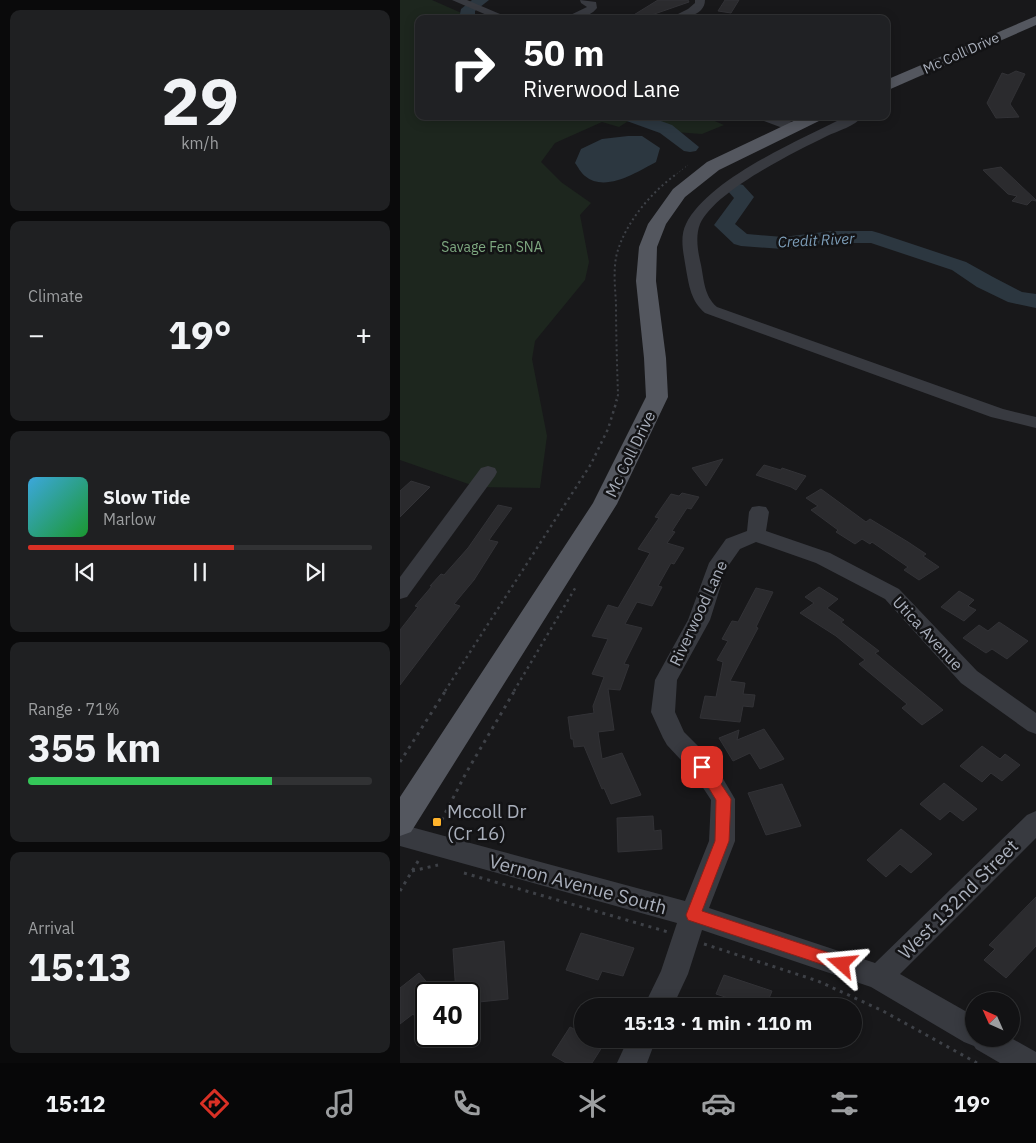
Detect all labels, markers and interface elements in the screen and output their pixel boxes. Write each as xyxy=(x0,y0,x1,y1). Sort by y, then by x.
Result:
street label: Mc Coll Drive xyxy=(920,28,1002,78)
text: 50 m xyxy=(523,30,605,76)
icon: right xyxy=(440,35,505,100)
text: 29 xyxy=(161,58,239,143)
text: Riverwood Lane xyxy=(523,74,680,103)
text: km/h xyxy=(181,133,219,153)
water label: Credit River xyxy=(777,228,855,251)
park label: Savage Fen SNA xyxy=(441,238,543,256)
text: Climate xyxy=(28,286,83,306)
text: 19° xyxy=(168,310,232,359)
text: − xyxy=(28,316,45,353)
text: + xyxy=(355,316,372,353)
street label: Mc Coll Drive xyxy=(601,408,660,500)
text: Slow Tide xyxy=(103,485,190,509)
text: Marlow xyxy=(103,509,156,529)
street label: Riverwood Lane xyxy=(665,557,731,669)
icon: previous xyxy=(71,558,99,586)
icon: pause xyxy=(186,558,214,586)
icon: next xyxy=(301,558,329,586)
street label: Utica Avenue xyxy=(889,592,968,674)
text: Range · 71% xyxy=(28,699,120,719)
text: 355 km xyxy=(28,723,161,772)
pin xyxy=(681,746,723,788)
icon: arrive xyxy=(688,753,716,781)
place label: Mccoll Dr (Cr 16) xyxy=(447,799,526,845)
marker: Mccoll Dr (Cr 16) xyxy=(431,816,443,828)
street label: West 132nd Street xyxy=(893,834,1023,964)
street label: Vernon Avenue South xyxy=(487,849,669,919)
text: Arrival xyxy=(28,918,75,938)
position arrow xyxy=(815,937,867,989)
text: 15:13 xyxy=(28,942,132,991)
speed limit sign: 40 xyxy=(415,982,480,1047)
north arrow xyxy=(965,992,1020,1048)
map controls xyxy=(965,992,1020,1047)
text: 15:13 · 1 min · 110 m xyxy=(624,1011,812,1035)
icon: directions xyxy=(197,1086,232,1121)
icon: music xyxy=(323,1086,358,1121)
icon: phone xyxy=(449,1086,484,1121)
icon: climate xyxy=(575,1086,610,1121)
icon: car xyxy=(701,1086,736,1121)
icon: filters xyxy=(827,1086,862,1121)
text: 15:12 xyxy=(46,1089,106,1118)
text: 19° xyxy=(954,1089,990,1118)

